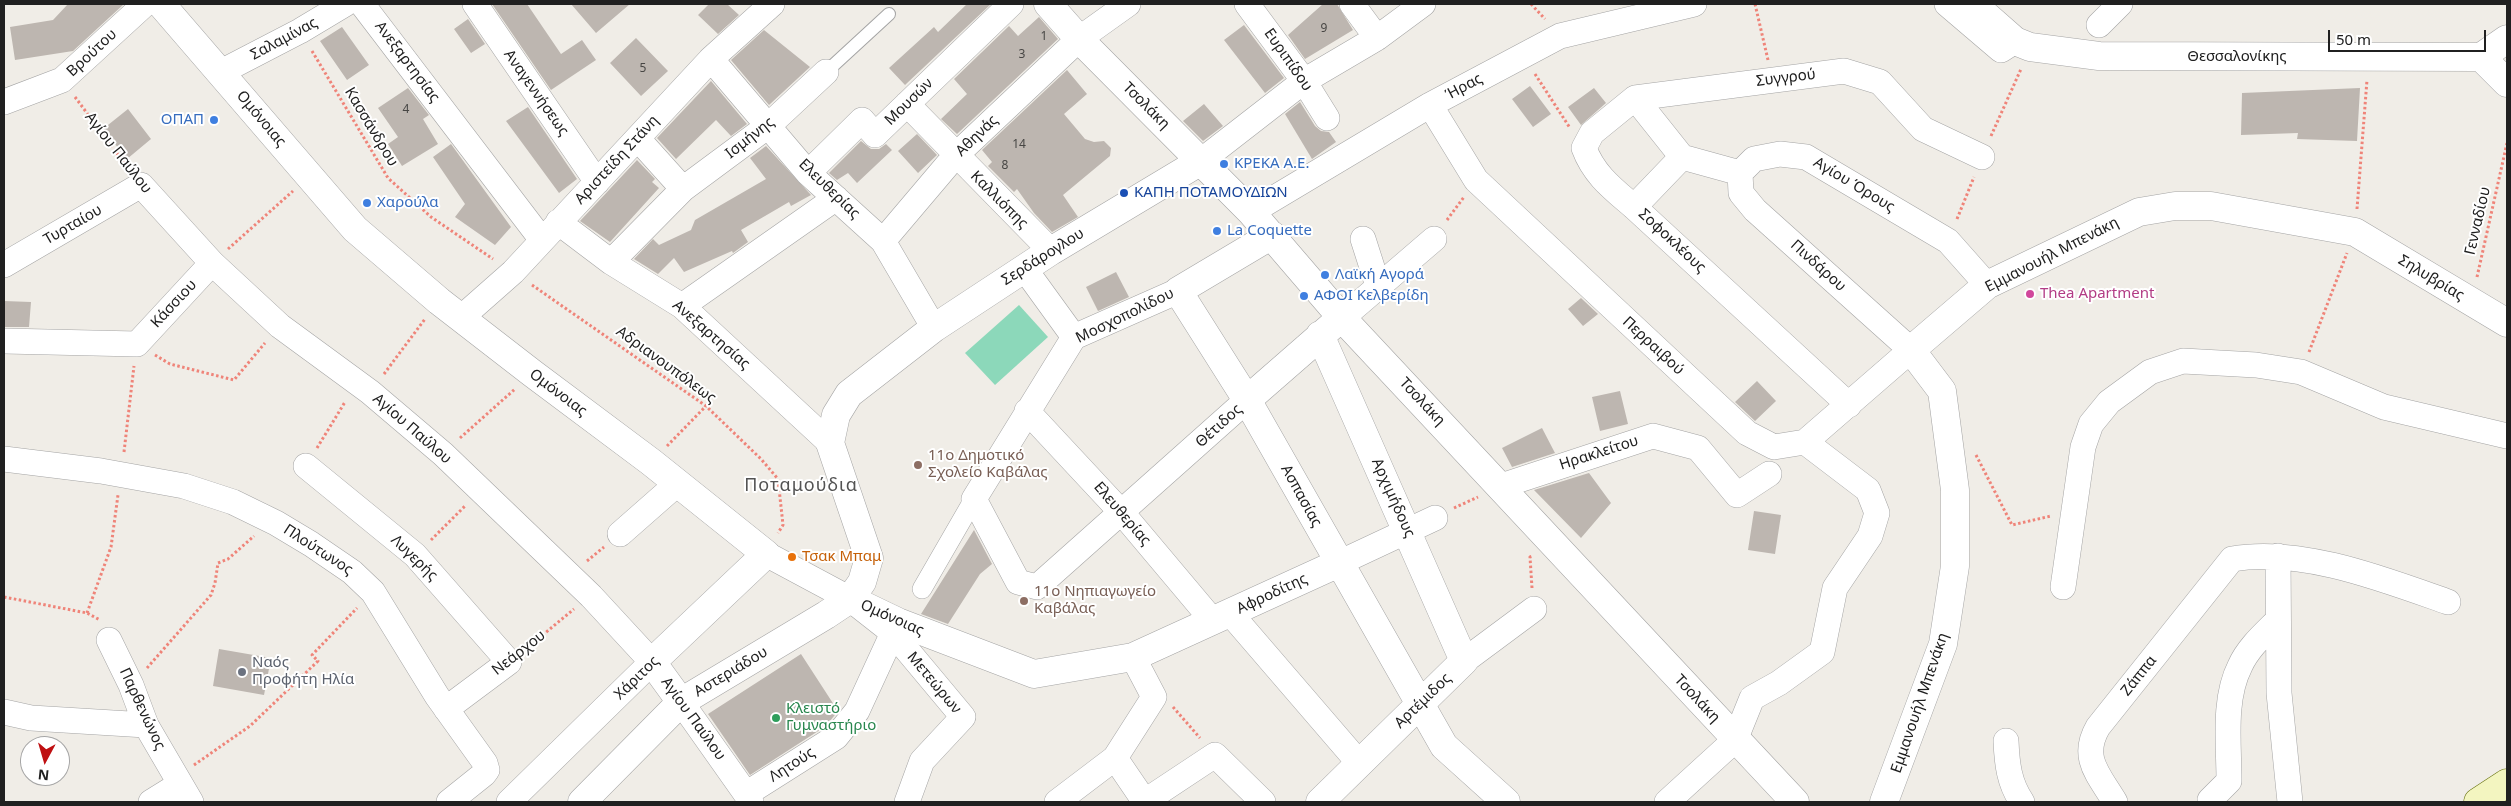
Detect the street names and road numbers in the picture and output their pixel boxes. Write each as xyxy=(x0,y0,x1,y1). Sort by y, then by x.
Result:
street label: Σαλαμίνας xyxy=(248,14,320,64)
street label: Ανεξαρτησίας xyxy=(371,18,443,106)
street label: Βρούτου xyxy=(63,25,121,81)
street label: Ευριπίδου xyxy=(1260,25,1316,95)
street label: Αναγεννήσεως xyxy=(500,46,572,140)
street label: Θεσσαλονίκης xyxy=(2187,48,2287,66)
street label: Συγγρού xyxy=(1755,65,1817,91)
street label: Ήρας xyxy=(1443,70,1485,104)
street label: Μουσών xyxy=(881,75,937,129)
street label: Τσολάκη xyxy=(1119,79,1173,133)
street label: Κασσάνδρου xyxy=(340,84,402,170)
street label: Ομόνοιας xyxy=(232,87,290,151)
street label: Αγίου Παύλου xyxy=(81,109,155,197)
street label: Αριστείδη Στάνη xyxy=(571,112,663,208)
street label: Αθηνάς xyxy=(952,112,1002,160)
street label: Ισμήνης xyxy=(722,113,778,163)
street label: Αγίου Όρους xyxy=(1810,154,1898,216)
street label: Ελευθερίας xyxy=(795,155,863,223)
street label: Καλλιόπης xyxy=(966,167,1032,233)
street label: Γενναδίου xyxy=(2461,185,2495,257)
street label: Τυρταίου xyxy=(41,201,105,249)
street label: Σοφοκλέους xyxy=(1635,205,1709,277)
street label: Εμμανουήλ Μπενάκη xyxy=(1982,214,2122,296)
street label: Σερδάρογλου xyxy=(998,225,1088,289)
street label: Πινδάρου xyxy=(1787,236,1849,296)
street label: Σηλυβρίας xyxy=(2395,251,2467,305)
street label: Κάσσιου xyxy=(147,276,201,332)
street label: Μοσχοπολίδου xyxy=(1073,284,1177,348)
street label: Ανεξαρτησίας xyxy=(669,297,753,373)
street label: Περραιβού xyxy=(1618,313,1688,379)
street label: Αδριανουπόλεως xyxy=(612,323,720,407)
street label: Ομόνοιας xyxy=(526,365,590,421)
street label: Τσολάκη xyxy=(1395,374,1449,430)
street label: Αγίου Παύλου xyxy=(369,390,455,468)
street label: Θέτιδος xyxy=(1192,401,1246,451)
street label: Ηρακλείτου xyxy=(1557,432,1641,474)
street label: Αρχιμήδους xyxy=(1368,456,1418,540)
street label: Ασπασίας xyxy=(1277,462,1325,530)
street label: Ελευθερίας xyxy=(1090,479,1154,549)
street label: Πλούτωνος xyxy=(280,521,356,579)
street label: Λυγερής xyxy=(387,531,441,585)
street label: Αφροδίτης xyxy=(1234,570,1310,618)
street label: Ομόνοιας xyxy=(857,596,927,640)
street label: Νεάρχου xyxy=(489,627,549,679)
street label: Εμμανουήλ Μπενάκη xyxy=(1888,630,1952,776)
street label: Αστεριάδου xyxy=(691,643,771,701)
street label: Μετεώρων xyxy=(903,648,965,718)
street label: Χάριτος xyxy=(611,652,663,704)
street label: Ζάππα xyxy=(2117,652,2161,700)
street label: Παρθενώνος xyxy=(115,665,169,753)
street label: Αρτέμιδος xyxy=(1391,670,1455,732)
street label: Τσολάκη xyxy=(1670,671,1724,727)
street label: Αγίου Παύλου xyxy=(657,674,729,764)
street label: Λητούς xyxy=(766,744,818,786)

